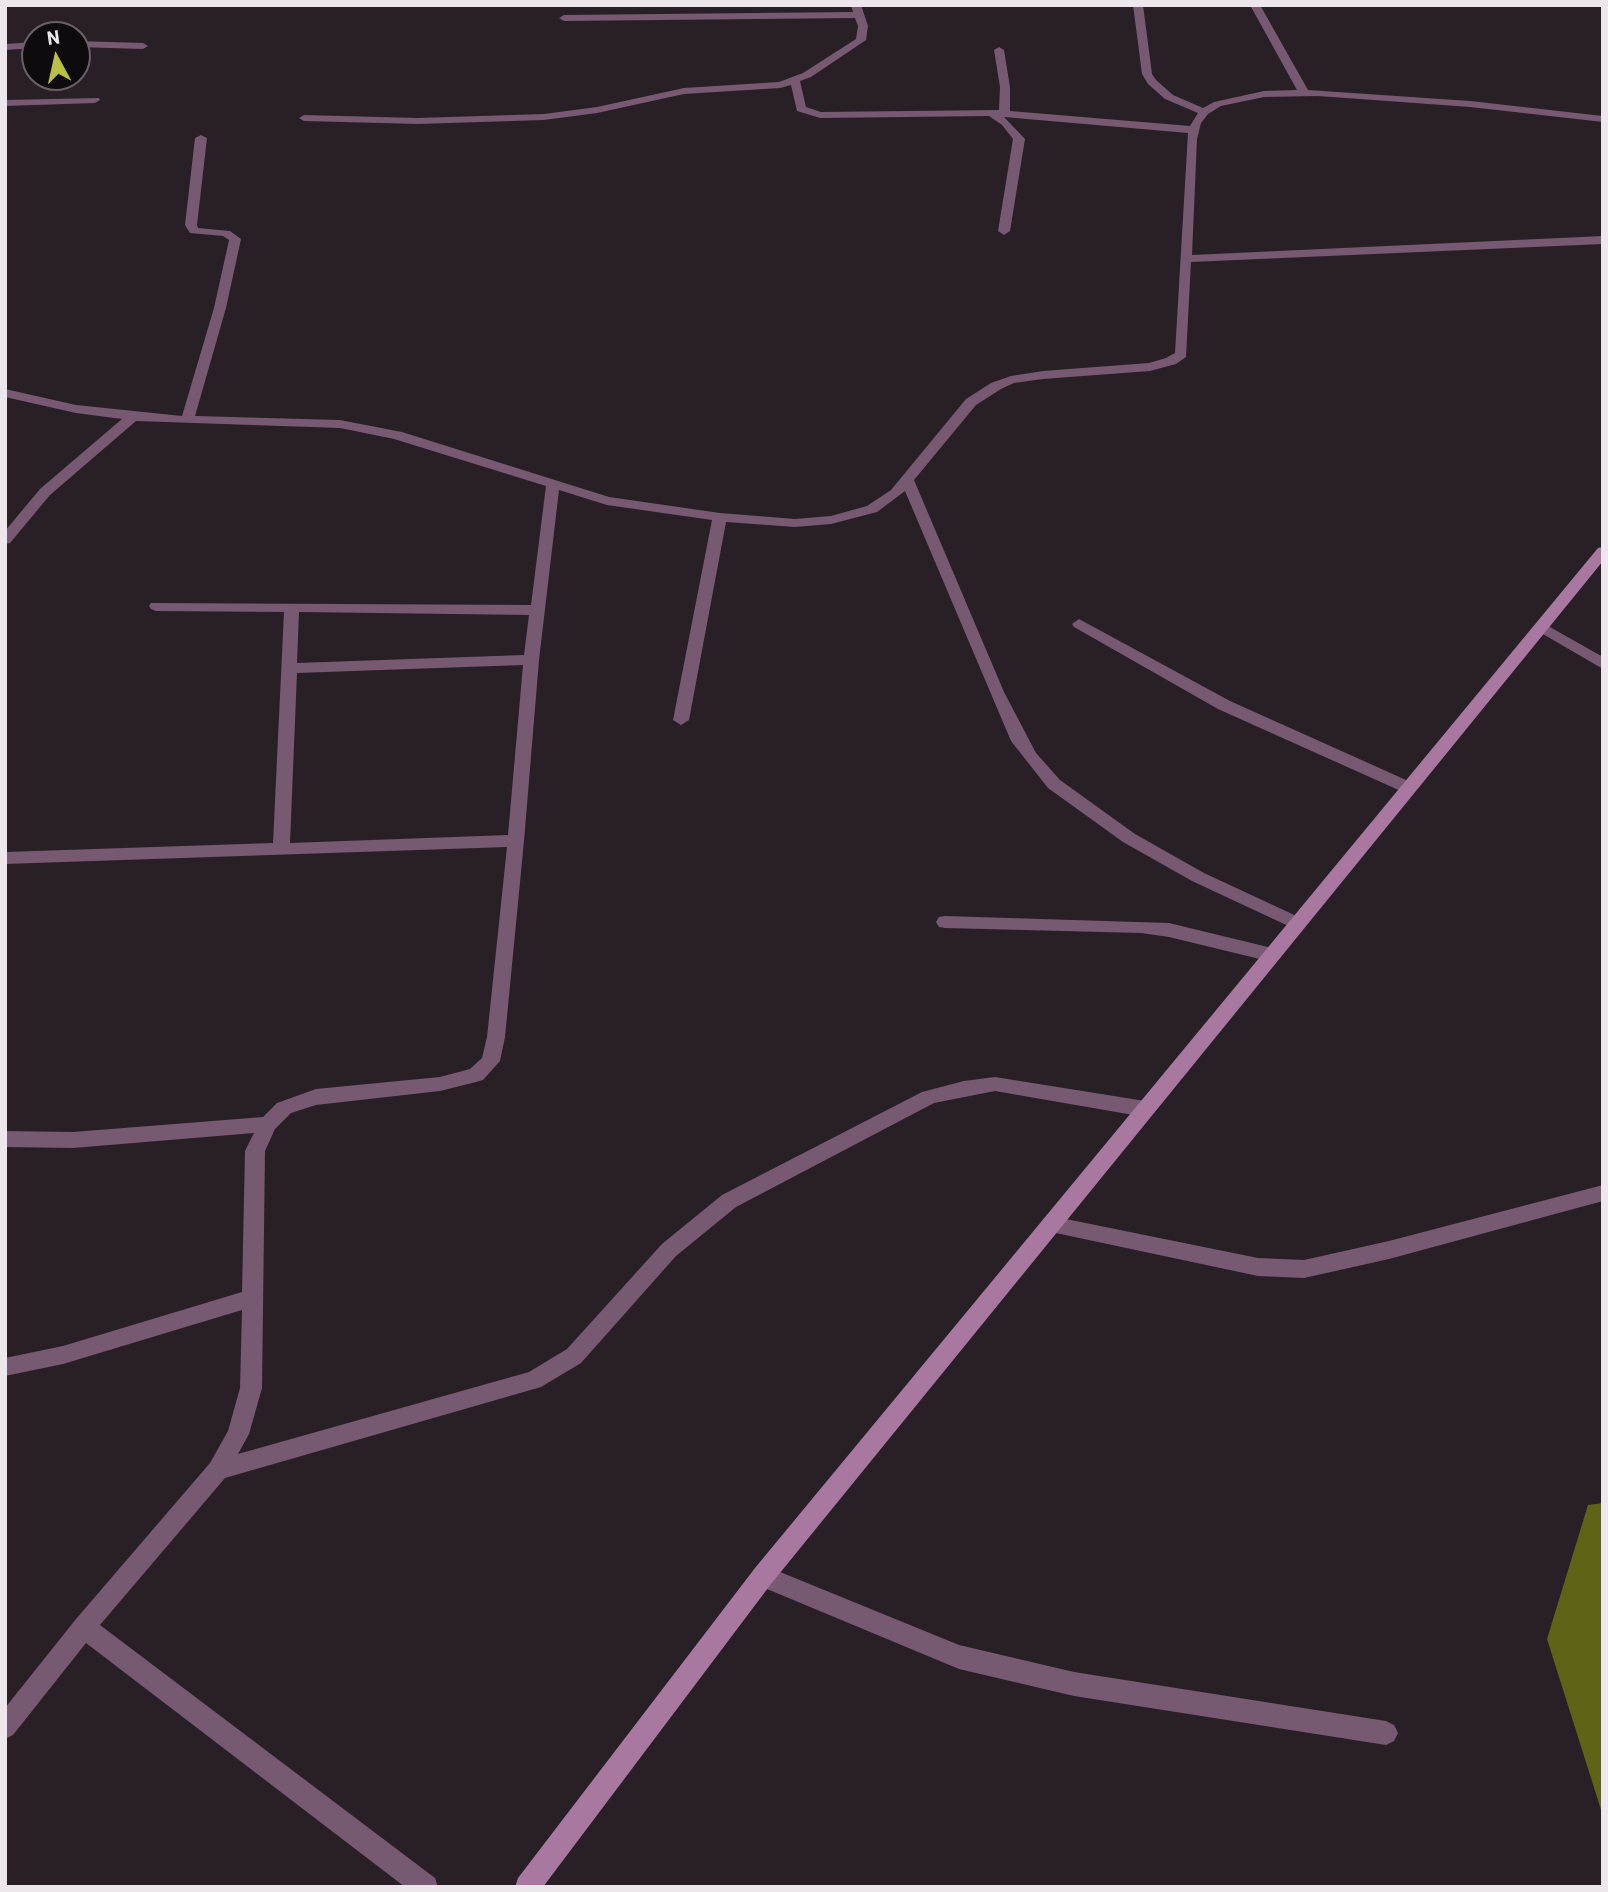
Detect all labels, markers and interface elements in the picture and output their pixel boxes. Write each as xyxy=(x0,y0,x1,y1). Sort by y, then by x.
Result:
north arrow xyxy=(21,21,91,91)
text: N xyxy=(45,24,61,49)

